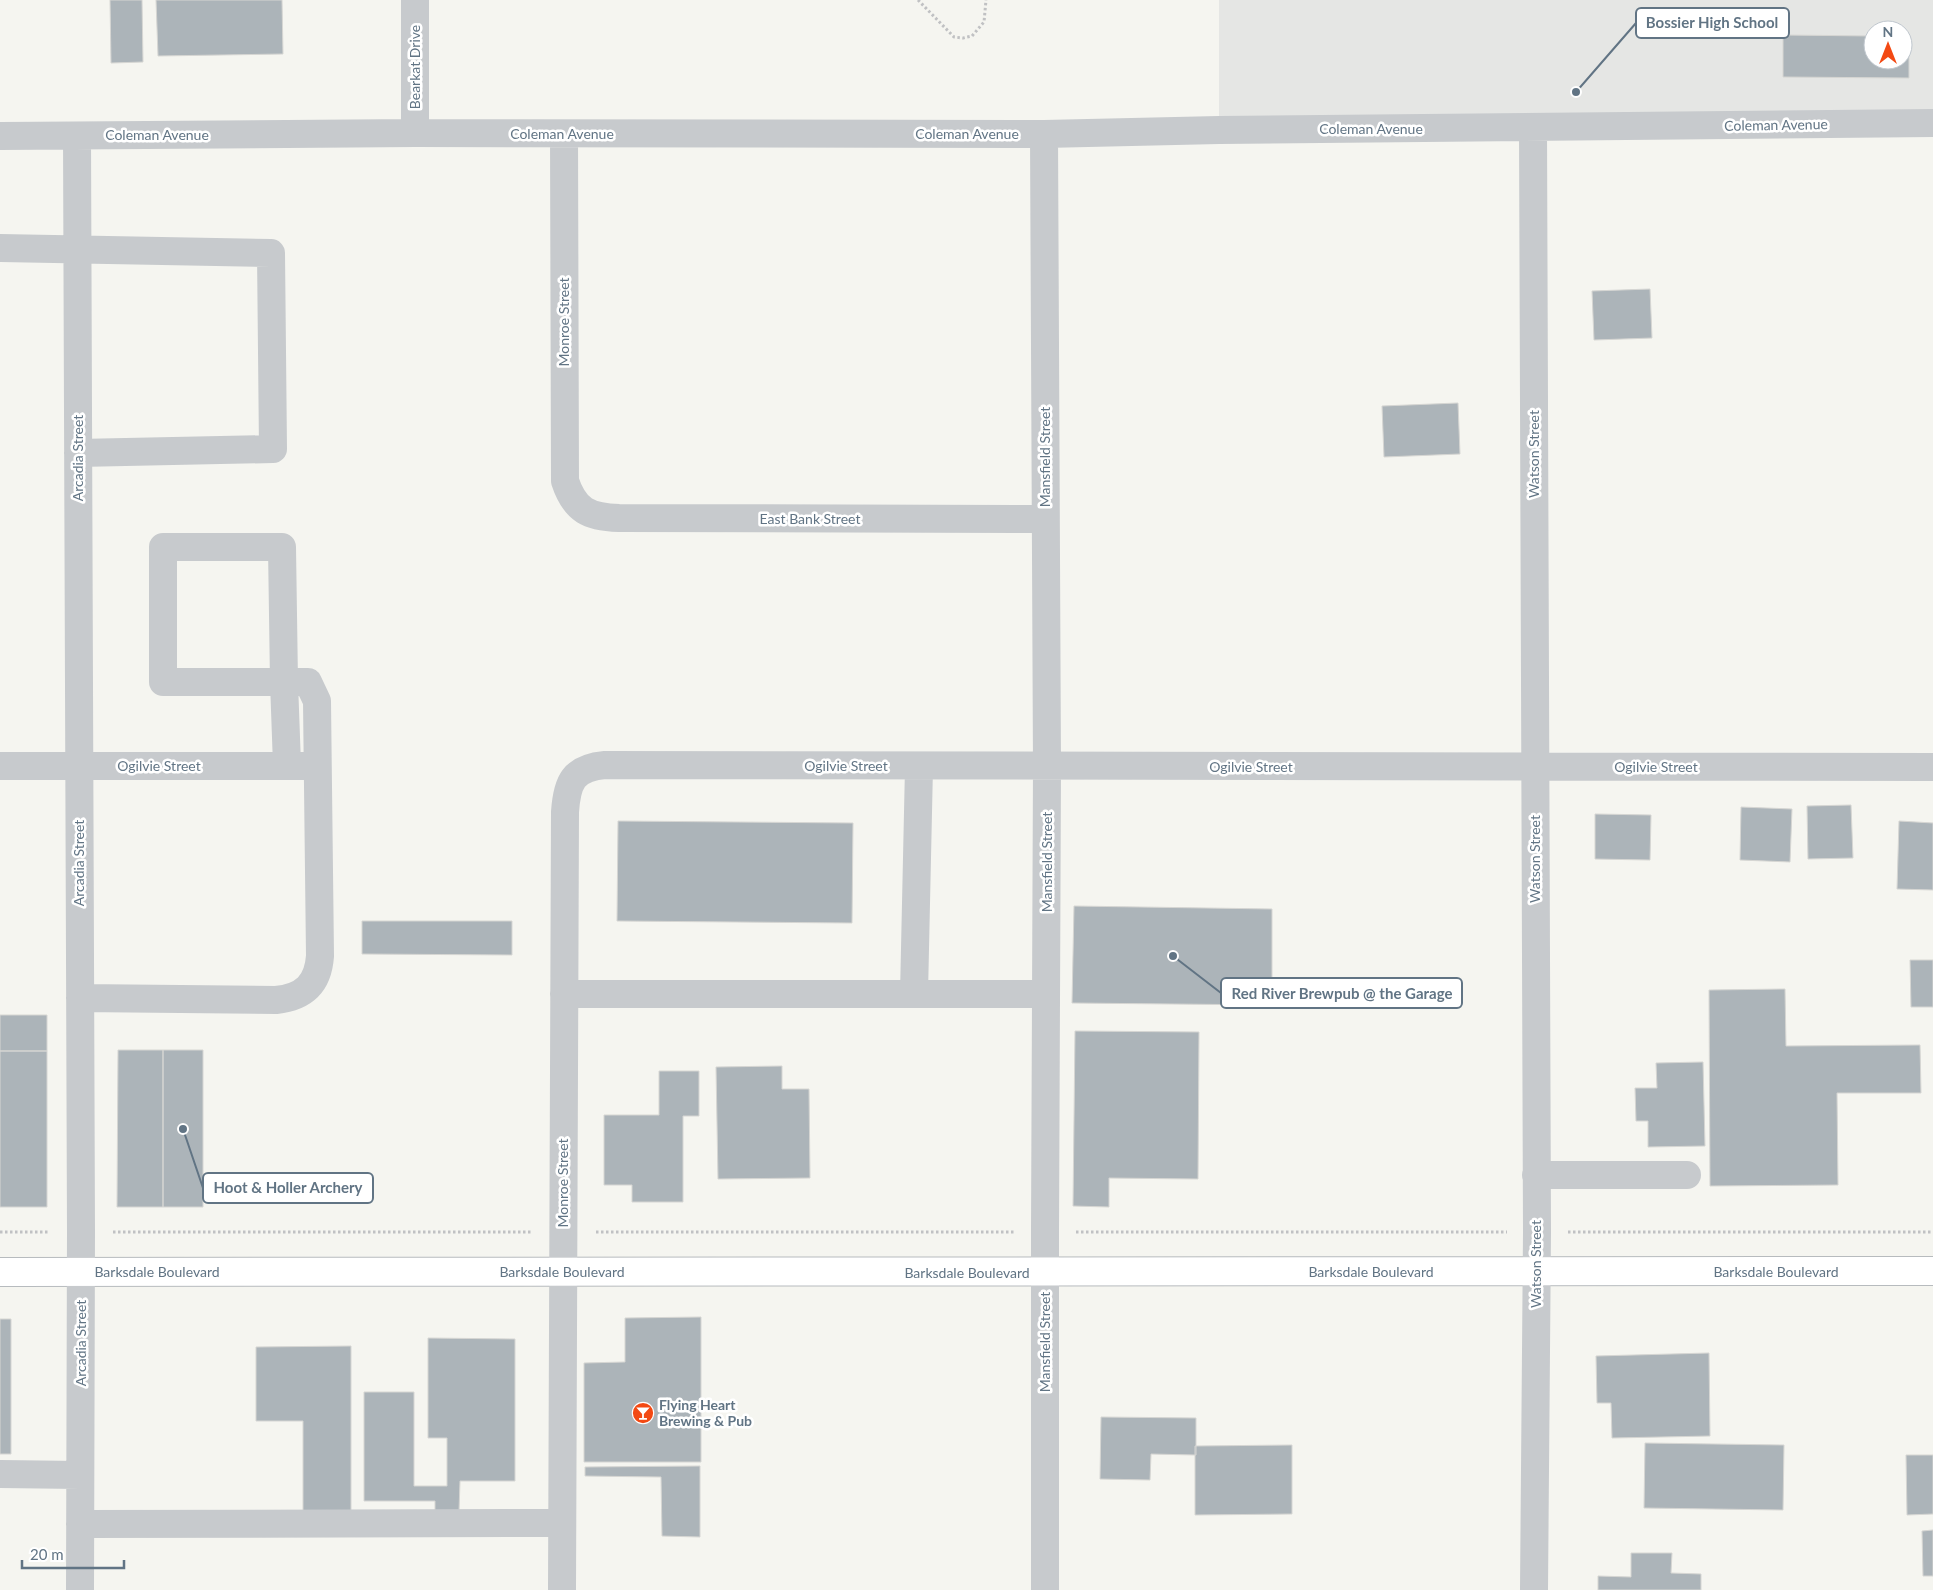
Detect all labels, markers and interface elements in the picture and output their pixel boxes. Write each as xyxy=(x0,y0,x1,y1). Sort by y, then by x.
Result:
callout: Bossier High School xyxy=(1636,8,1789,38)
text: Bossier High School xyxy=(1646,13,1778,31)
north arrow xyxy=(1863,20,1913,70)
text: N xyxy=(1883,23,1893,40)
street label: Bearkat Drive xyxy=(406,25,423,109)
street label: Coleman Avenue xyxy=(1724,115,1828,134)
street label: Coleman Avenue xyxy=(1319,120,1423,137)
street label: Coleman Avenue xyxy=(510,125,614,142)
street label: Coleman Avenue xyxy=(915,125,1019,142)
street label: Coleman Avenue xyxy=(105,126,209,143)
street label: Monroe Street xyxy=(555,277,572,367)
street label: Mansfield Street xyxy=(1036,407,1053,507)
street label: Watson Street xyxy=(1525,410,1542,498)
street label: Arcadia Street xyxy=(69,415,86,501)
street label: East Bank Street xyxy=(760,510,860,527)
street label: Ogilvie Street xyxy=(117,757,201,774)
street label: Ogilvie Street xyxy=(804,757,888,774)
street label: Ogilvie Street xyxy=(1209,758,1293,775)
street label: Ogilvie Street xyxy=(1614,758,1698,775)
street label: Mansfield Street xyxy=(1038,812,1055,912)
street label: Watson Street xyxy=(1526,815,1543,903)
street label: Arcadia Street xyxy=(70,820,87,906)
callout: Red River Brewpub @ the Garage xyxy=(1221,978,1462,1008)
text: Red River Brewpub @ the Garage xyxy=(1232,984,1452,1002)
street label: Monroe Street xyxy=(554,1138,571,1228)
callout: Hoot & Holler Archery xyxy=(203,1173,373,1203)
text: Hoot & Holler Archery xyxy=(214,1178,363,1196)
street label: Watson Street xyxy=(1527,1220,1544,1308)
street label: Barksdale Boulevard xyxy=(94,1263,220,1280)
street label: Barksdale Boulevard xyxy=(499,1263,625,1280)
street label: Barksdale Boulevard xyxy=(1308,1263,1434,1280)
street label: Barksdale Boulevard xyxy=(1713,1263,1839,1280)
street label: Barksdale Boulevard xyxy=(904,1264,1030,1281)
street label: Mansfield Street xyxy=(1036,1292,1053,1392)
street label: Arcadia Street xyxy=(72,1300,89,1386)
place label: Flying Heart Brewing & Pub xyxy=(659,1396,752,1429)
bar icon: Flying Heart Brewing & Pub xyxy=(631,1401,655,1425)
scale bar xyxy=(22,1538,125,1570)
text: 20 m xyxy=(30,1545,64,1563)

